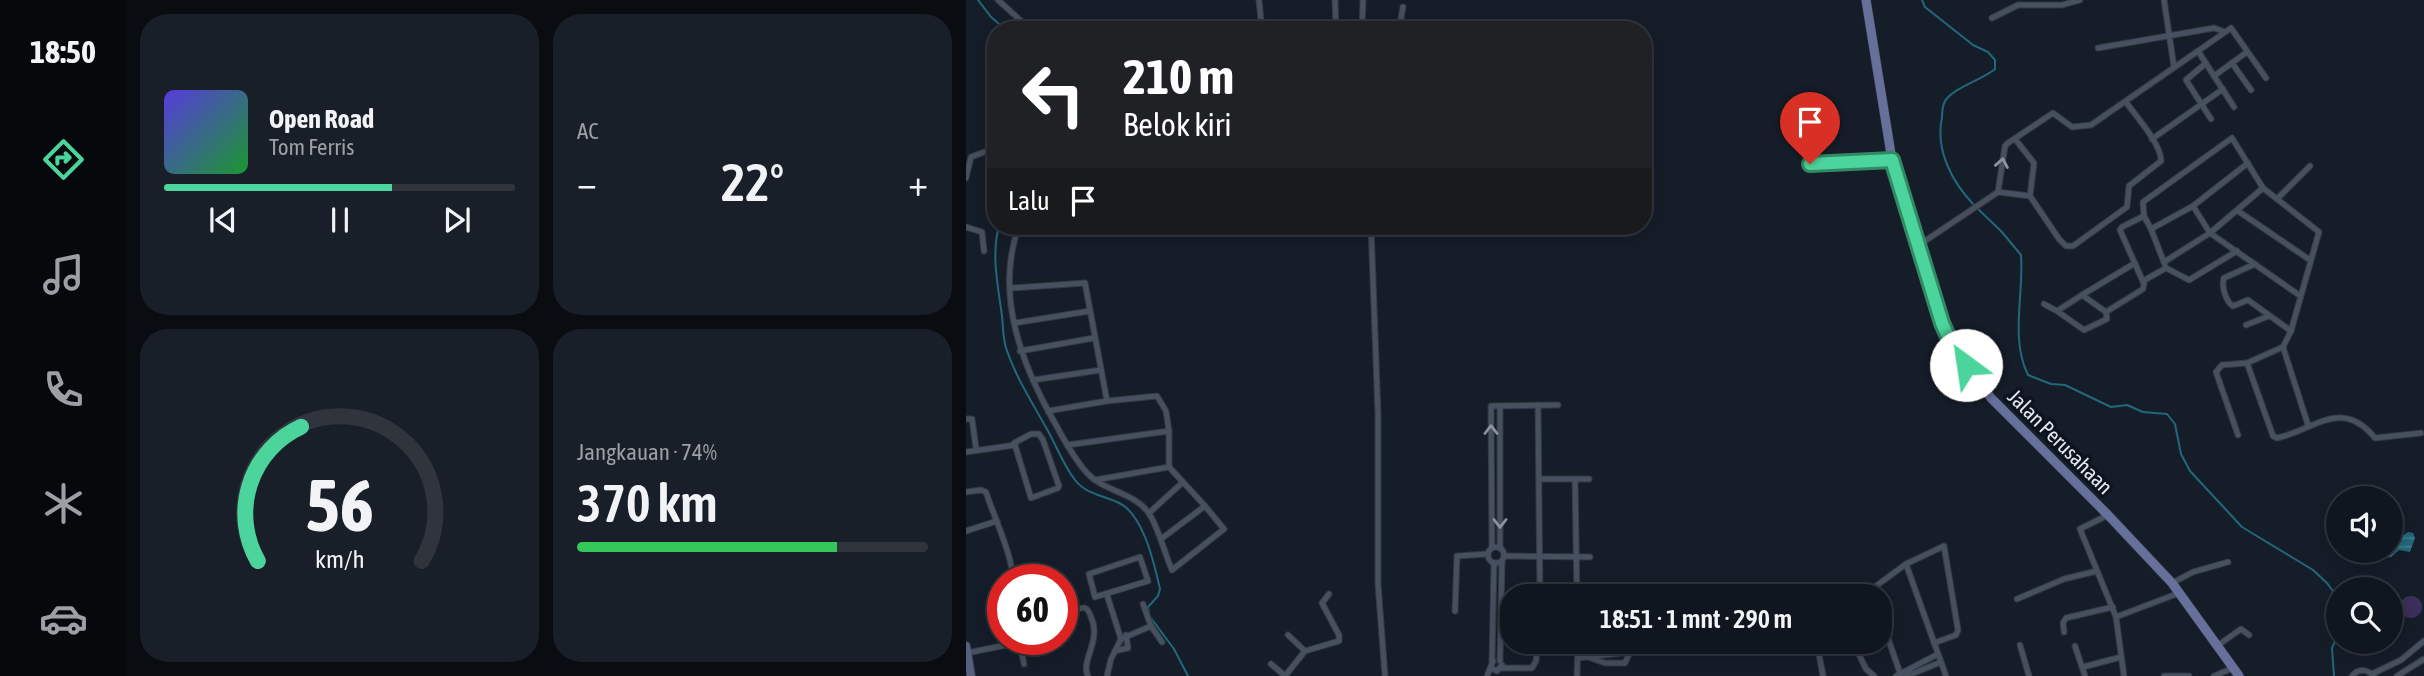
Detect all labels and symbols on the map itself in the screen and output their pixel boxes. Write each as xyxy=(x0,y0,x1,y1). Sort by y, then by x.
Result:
pin xyxy=(1780,92,1840,164)
one-way arrow xyxy=(1994,157,2009,169)
position arrow xyxy=(1929,328,2003,402)
street label: Jalan Perusahaan xyxy=(2003,384,2118,499)
one-way arrow xyxy=(1483,424,1499,435)
one-way arrow xyxy=(1492,518,1508,529)
speed limit sign: 60 xyxy=(987,564,1078,655)

